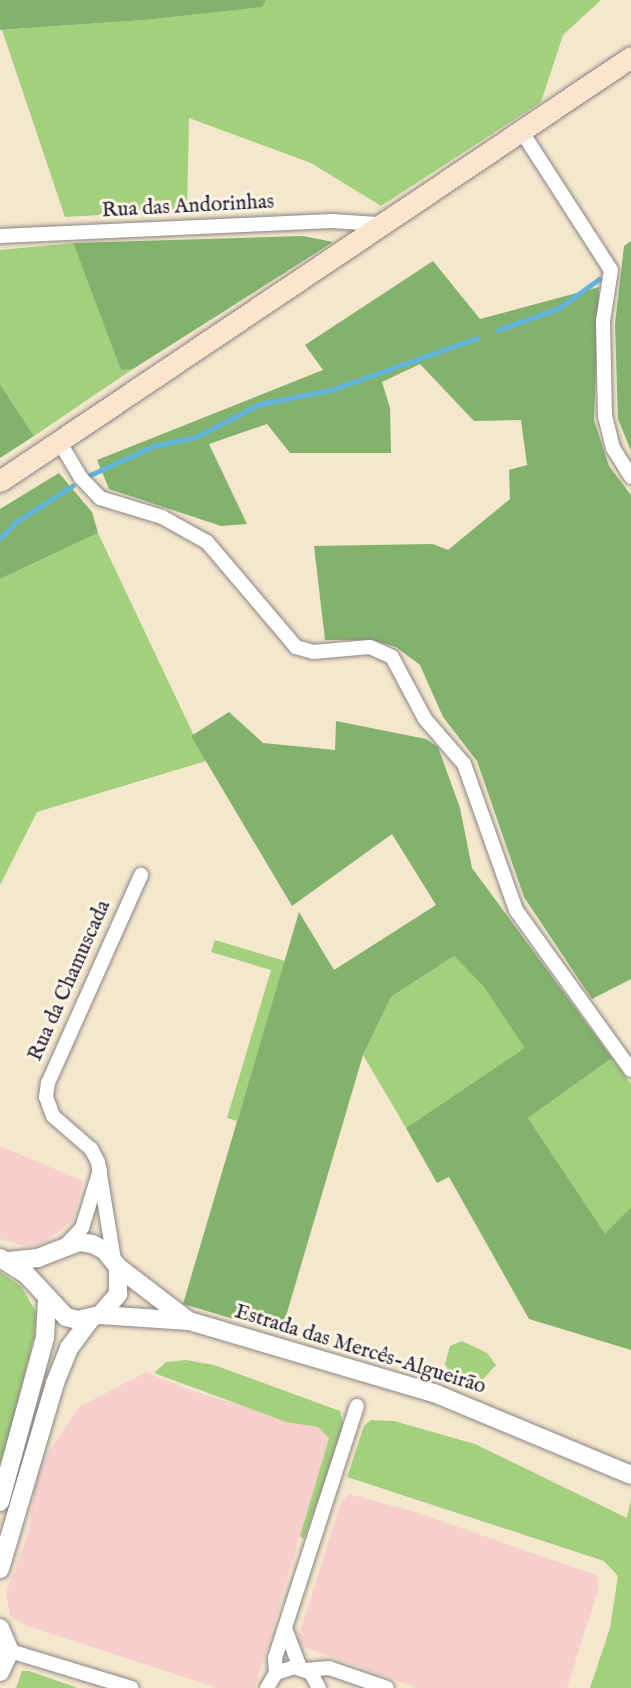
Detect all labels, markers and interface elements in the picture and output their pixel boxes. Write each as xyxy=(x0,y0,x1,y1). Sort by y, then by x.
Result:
street label: Rua das Andorinhas xyxy=(101,190,275,224)
street label: Rua da Chamuscada xyxy=(23,897,117,1065)
street label: Estrada das Mercês-Algueirão xyxy=(231,1300,489,1400)

